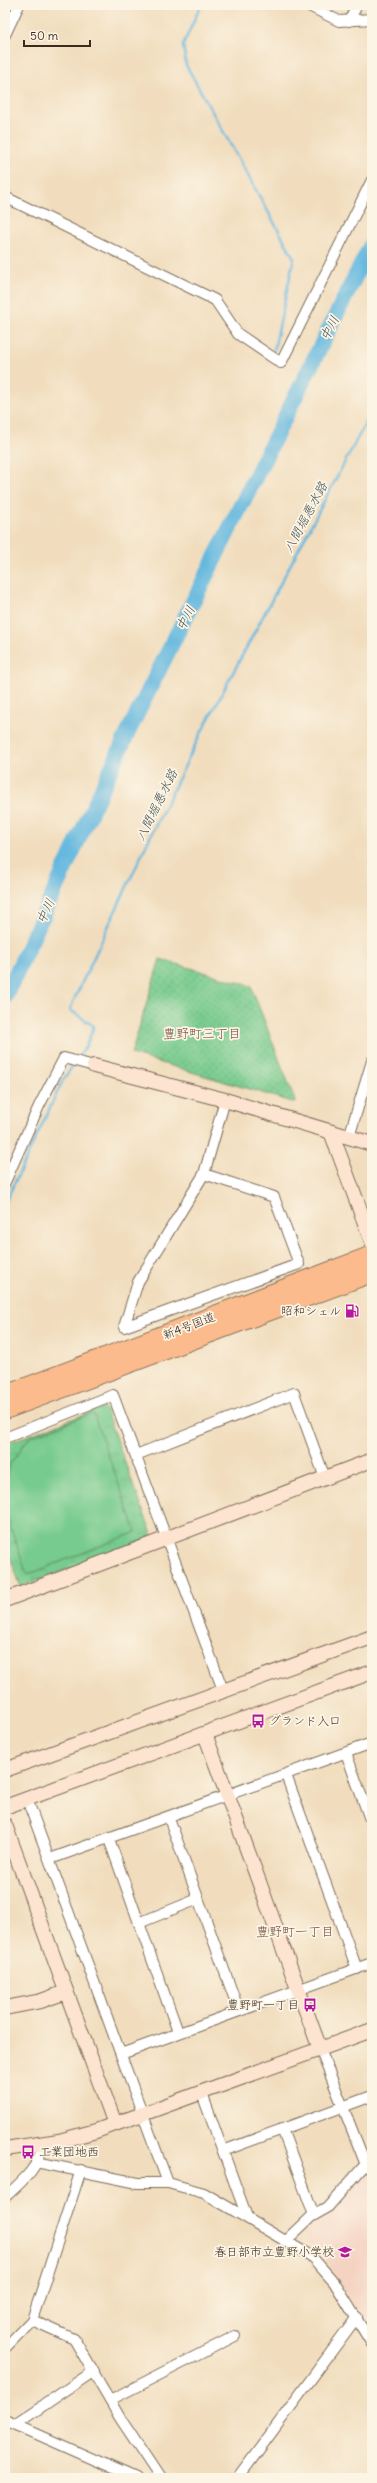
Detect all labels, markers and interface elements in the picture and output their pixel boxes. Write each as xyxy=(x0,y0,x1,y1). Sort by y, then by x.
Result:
scale bar xyxy=(24,22,90,48)
text: 50 m xyxy=(30,28,59,43)
water label: 中川 xyxy=(316,313,343,344)
water label: 八間堀悪水路 xyxy=(280,478,332,556)
water label: 中川 xyxy=(172,603,199,634)
water label: 八間堀悪水路 xyxy=(132,766,182,844)
water label: 中川 xyxy=(32,896,59,927)
district label: 豊野町三丁目 xyxy=(163,1025,241,1042)
place label: 昭和シェル xyxy=(281,1303,341,1318)
fuel station icon: 昭和シェル xyxy=(344,1303,360,1319)
street label: 新4号国道 xyxy=(160,1309,217,1342)
bus stop icon: グランド入口 xyxy=(250,1713,266,1729)
place label: グランド入口 xyxy=(269,1713,341,1728)
district label: 豊野町一丁目 xyxy=(256,1923,334,1940)
place label: 豊野町一丁目 xyxy=(227,1997,299,2012)
bus stop icon: 豊野町一丁目 xyxy=(302,1997,318,2013)
bus stop icon: 工業団地西 xyxy=(20,2144,36,2160)
place label: 工業団地西 xyxy=(39,2144,99,2159)
place label: 春日部市立豊野小学校 xyxy=(214,2244,334,2259)
school or university icon: 春日部市立豊野小学校 xyxy=(337,2244,353,2260)

